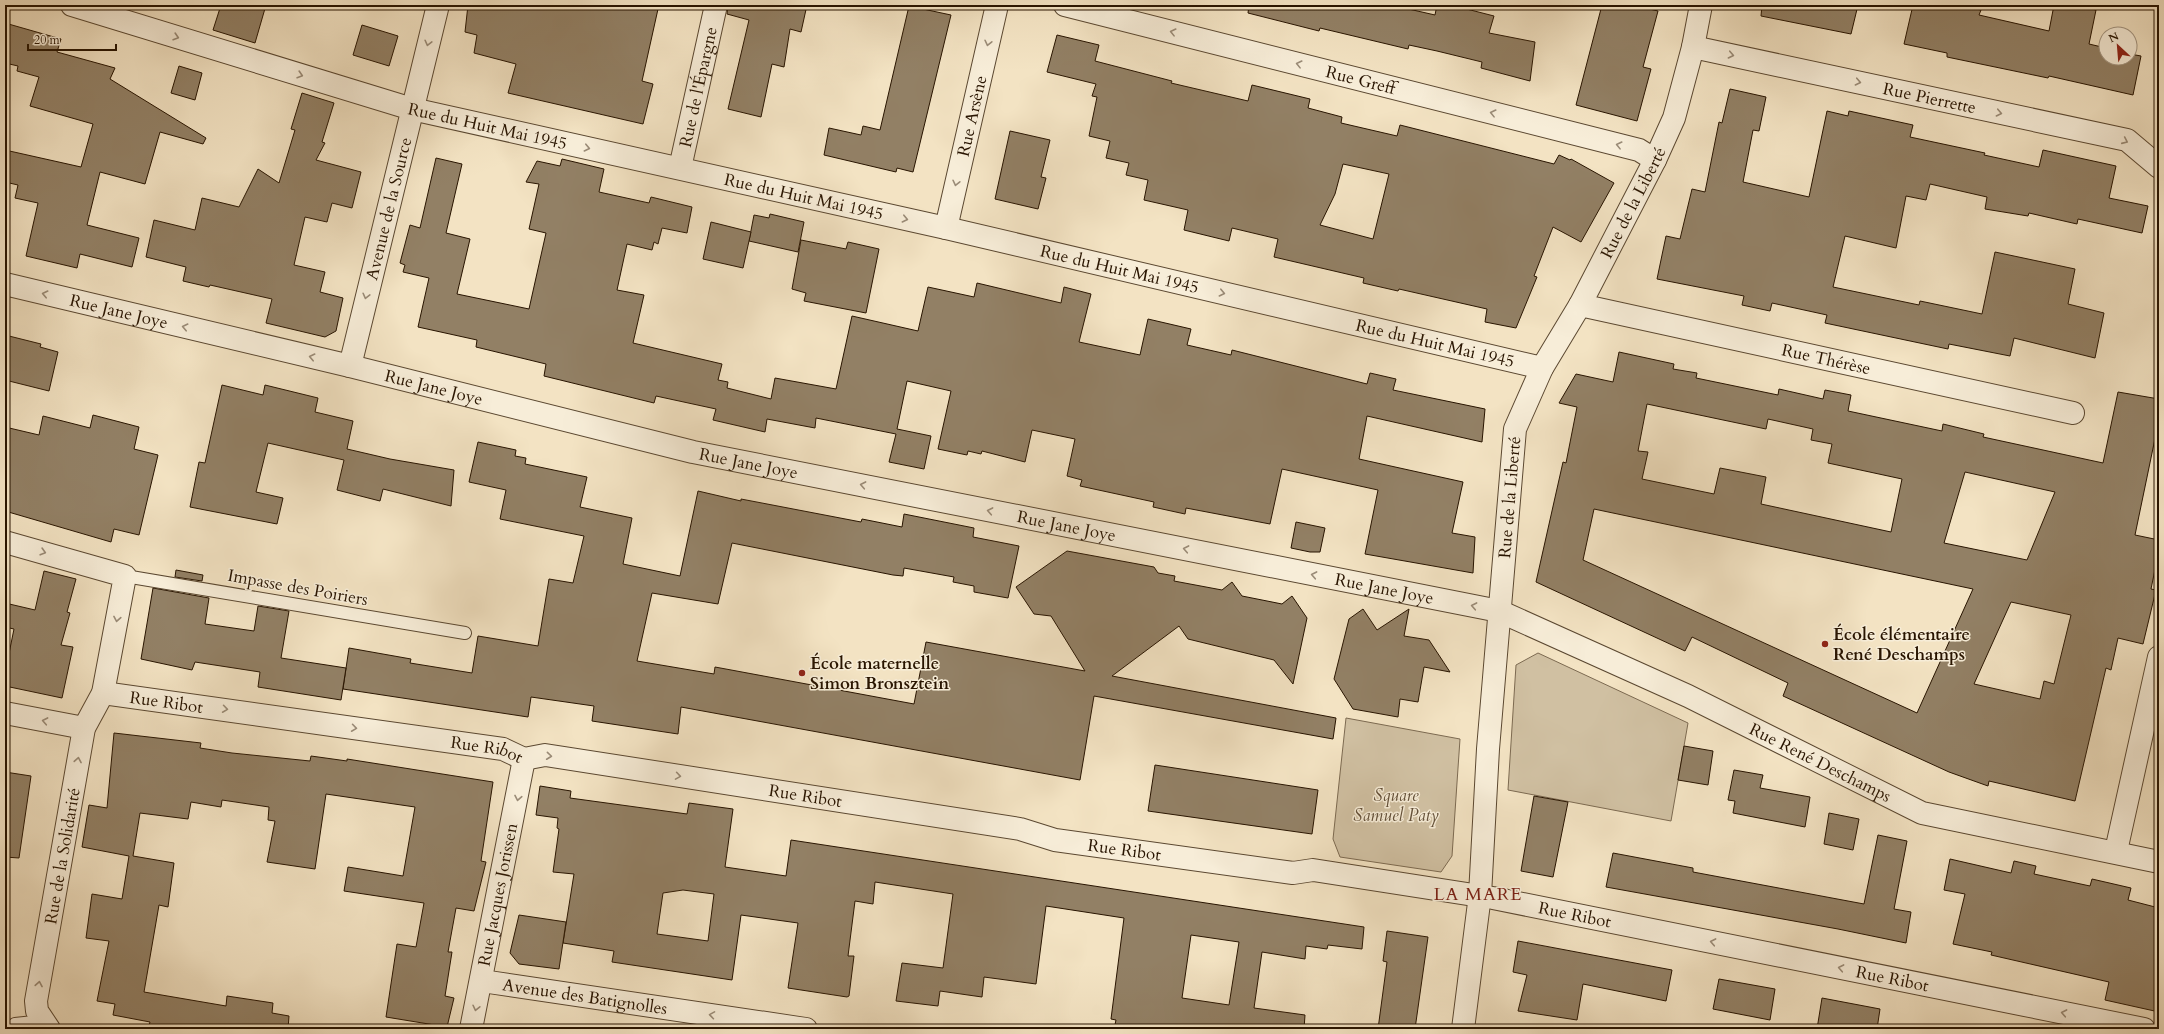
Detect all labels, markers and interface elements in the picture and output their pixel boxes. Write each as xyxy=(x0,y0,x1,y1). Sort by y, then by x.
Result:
street label: Rue de l'Épargne xyxy=(674,24,723,150)
scale bar xyxy=(28,26,116,52)
north arrow xyxy=(2098,26,2138,66)
text: N xyxy=(2106,28,2122,46)
one-way arrow xyxy=(1170,29,1177,37)
text: 20 m xyxy=(34,32,61,48)
one-way arrow xyxy=(172,32,179,41)
one-way arrow xyxy=(425,40,433,46)
one-way arrow xyxy=(985,40,993,46)
one-way arrow xyxy=(1728,50,1734,58)
street label: Rue Greff xyxy=(1323,60,1401,101)
one-way arrow xyxy=(1296,61,1303,69)
one-way arrow xyxy=(297,70,304,79)
street label: Rue Arsène xyxy=(952,73,993,159)
street label: Rue Pierrette xyxy=(1881,77,1978,119)
one-way arrow xyxy=(1855,78,1861,86)
street label: Rue du Huit Mai 1945 xyxy=(406,97,569,155)
one-way arrow xyxy=(1995,108,2002,116)
one-way arrow xyxy=(1490,109,1497,118)
street label: Avenue de la Source xyxy=(360,135,417,282)
one-way arrow xyxy=(2121,137,2128,145)
one-way arrow xyxy=(1616,141,1623,150)
one-way arrow xyxy=(583,143,590,151)
street label: Rue de la Liberté xyxy=(1595,143,1671,262)
street label: Rue du Huit Mai 1945 xyxy=(722,168,885,226)
one-way arrow xyxy=(952,180,961,187)
one-way arrow xyxy=(902,214,908,222)
street label: Rue du Huit Mai 1945 xyxy=(1038,240,1201,299)
one-way arrow xyxy=(1219,288,1225,296)
street label: Rue Jane Joye xyxy=(67,289,170,334)
one-way arrow xyxy=(42,290,48,298)
one-way arrow xyxy=(363,293,371,300)
street label: Rue du Huit Mai 1945 xyxy=(1353,314,1517,373)
one-way arrow xyxy=(182,324,188,332)
street label: Rue Thérèse xyxy=(1779,339,1873,380)
one-way arrow xyxy=(309,354,315,362)
street label: Rue Jane Joye xyxy=(382,364,485,411)
street label: Rue de la Liberté xyxy=(1493,435,1526,559)
street label: Rue Jane Joye xyxy=(697,442,800,484)
one-way arrow xyxy=(860,482,866,490)
street label: Rue Jane Joye xyxy=(1015,505,1118,547)
one-way arrow xyxy=(987,507,993,515)
one-way arrow xyxy=(1183,546,1190,554)
one-way arrow xyxy=(39,548,46,556)
street label: Impasse des Poiriers xyxy=(226,564,370,611)
street label: Rue Jane Joye xyxy=(1333,568,1436,610)
one-way arrow xyxy=(1311,571,1317,579)
one-way arrow xyxy=(1471,603,1477,611)
one-way arrow xyxy=(113,616,121,623)
place label: École élémentaire René Deschamps xyxy=(1833,623,1970,666)
marker: École élémentaire René Deschamps xyxy=(1820,639,1830,649)
place label: École maternelle Simon Bronsztein xyxy=(810,652,949,695)
marker: École maternelle Simon Bronsztein xyxy=(797,668,807,678)
street label: Rue Ribot xyxy=(128,686,205,719)
one-way arrow xyxy=(222,704,228,713)
one-way arrow xyxy=(42,717,49,726)
street label: Rue René Deschamps xyxy=(1745,718,1895,808)
one-way arrow xyxy=(351,723,357,732)
street label: Rue Ribot xyxy=(449,731,527,769)
one-way arrow xyxy=(546,751,553,760)
one-way arrow xyxy=(73,757,82,763)
one-way arrow xyxy=(675,771,681,780)
street label: Rue Ribot xyxy=(767,779,844,813)
park label: Square Samuel Paty xyxy=(1353,784,1439,827)
street label: Rue de la Solidarité xyxy=(39,786,86,926)
one-way arrow xyxy=(514,795,522,801)
street label: Rue Jacques Jorissen xyxy=(473,821,523,968)
street label: Rue Ribot xyxy=(1086,834,1163,867)
district label: LA MARE xyxy=(1434,882,1522,907)
street label: Rue Ribot xyxy=(1536,896,1614,934)
one-way arrow xyxy=(1710,939,1716,947)
street label: Rue Ribot xyxy=(1854,960,1931,998)
one-way arrow xyxy=(1837,964,1844,973)
street label: Avenue des Batignolles xyxy=(501,973,669,1020)
one-way arrow xyxy=(35,981,43,987)
one-way arrow xyxy=(472,1005,480,1011)
one-way arrow xyxy=(2061,1009,2067,1018)
one-way arrow xyxy=(709,1011,715,1020)

